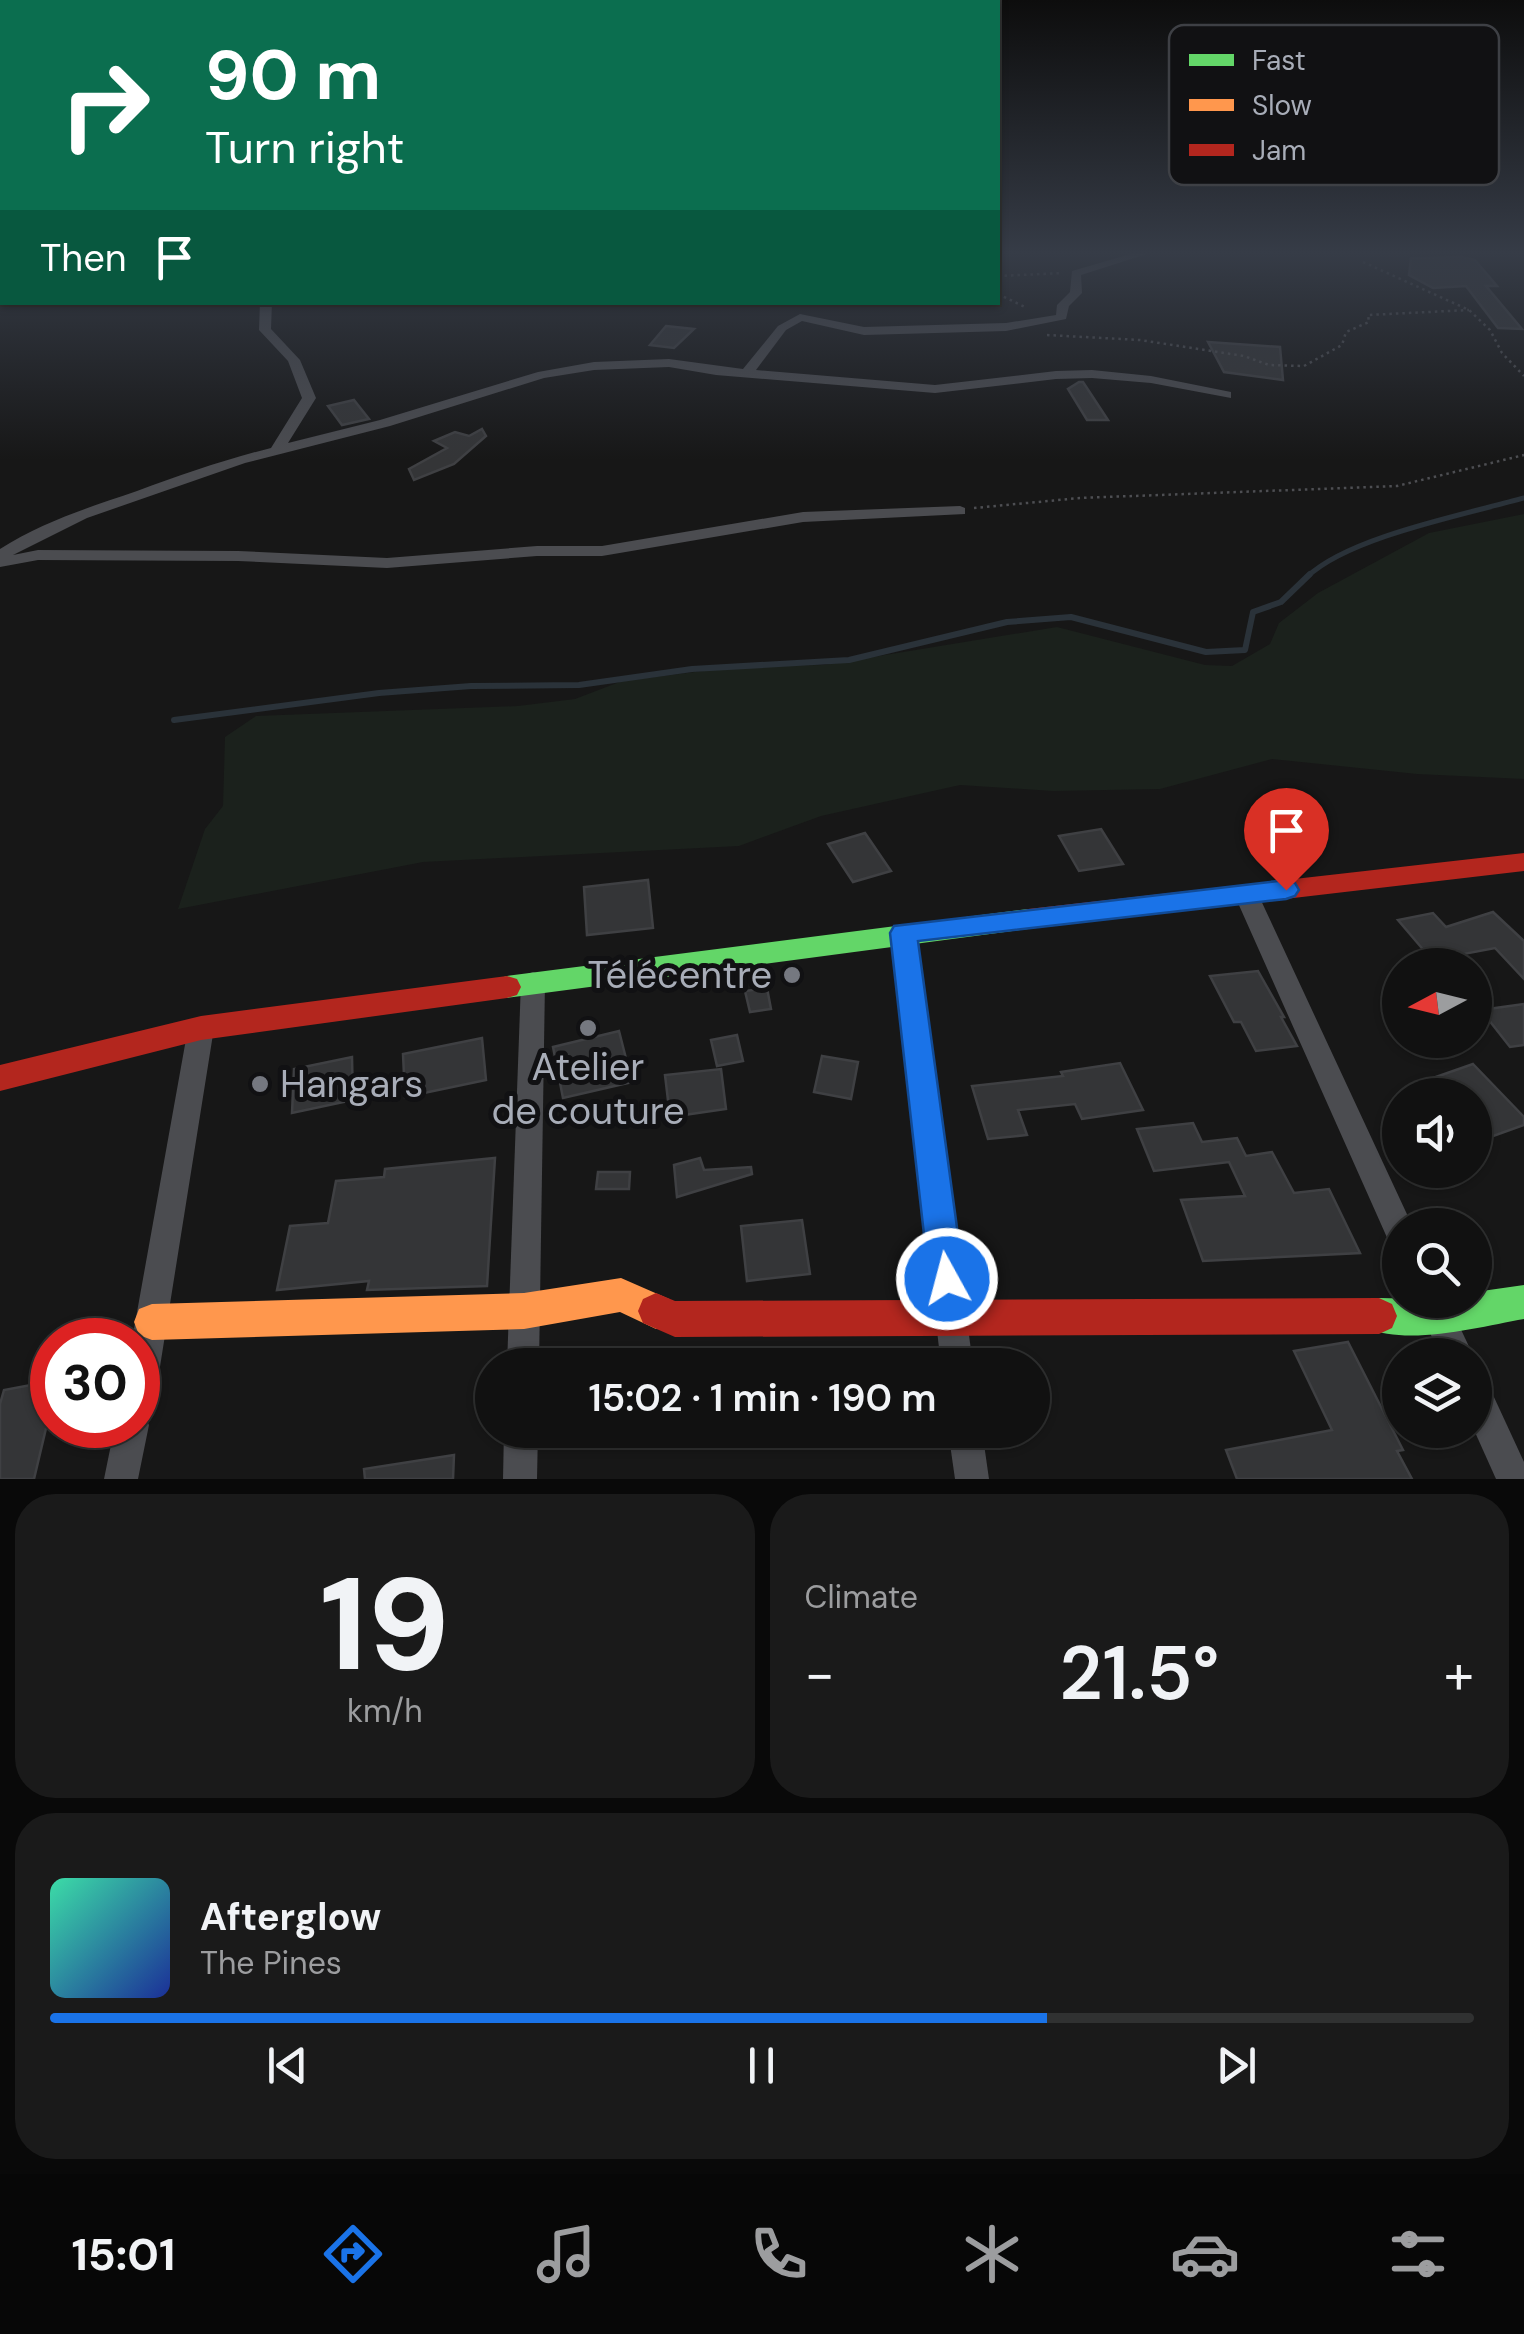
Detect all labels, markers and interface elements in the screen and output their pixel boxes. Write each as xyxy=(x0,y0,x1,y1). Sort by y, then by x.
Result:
legend xyxy=(1169,25,1499,185)
text: 90 m xyxy=(205,30,381,121)
icon: right xyxy=(40,40,170,170)
text: Fast xyxy=(1252,42,1306,79)
text: Slow xyxy=(1252,87,1312,124)
text: Turn right xyxy=(205,118,404,177)
text: Jam xyxy=(1252,132,1306,169)
icon: arrive xyxy=(147,230,202,285)
text: Then xyxy=(40,233,127,283)
pin xyxy=(1244,788,1329,891)
icon: arrive xyxy=(1259,803,1314,858)
north arrow xyxy=(1382,948,1492,1058)
map controls xyxy=(1382,948,1492,1448)
place label: Télécentre xyxy=(588,950,772,1000)
marker: Télécentre xyxy=(781,964,803,986)
marker: Atelier de couture xyxy=(577,1017,599,1039)
place label: Atelier de couture xyxy=(491,1042,685,1136)
place label: Hangars xyxy=(280,1059,423,1109)
marker: Hangars xyxy=(249,1073,271,1095)
button: sound xyxy=(1382,1078,1492,1188)
button: search xyxy=(1382,1208,1492,1318)
position arrow xyxy=(895,1227,999,1331)
speed limit sign: 30 xyxy=(30,1318,160,1448)
button: layers xyxy=(1382,1338,1492,1448)
text: 15:02 · 1 min · 190 m xyxy=(589,1373,936,1423)
text: 19 xyxy=(320,1540,450,1709)
text: Climate xyxy=(805,1576,918,1618)
text: 21.5° xyxy=(1059,1625,1219,1722)
text: − xyxy=(805,1638,835,1710)
text: + xyxy=(1444,1638,1474,1710)
text: km/h xyxy=(347,1690,423,1732)
text: Afterglow xyxy=(200,1892,381,1942)
text: The Pines xyxy=(200,1942,342,1984)
icon: previous xyxy=(260,2038,315,2093)
icon: pause xyxy=(734,2038,789,2093)
icon: next xyxy=(1209,2038,1264,2093)
icon: directions xyxy=(318,2219,388,2289)
icon: music xyxy=(531,2219,601,2289)
icon: phone xyxy=(744,2219,814,2289)
icon: climate xyxy=(957,2219,1027,2289)
icon: car xyxy=(1170,2219,1240,2289)
icon: filters xyxy=(1383,2219,1453,2289)
text: 15:01 xyxy=(71,2225,175,2284)

